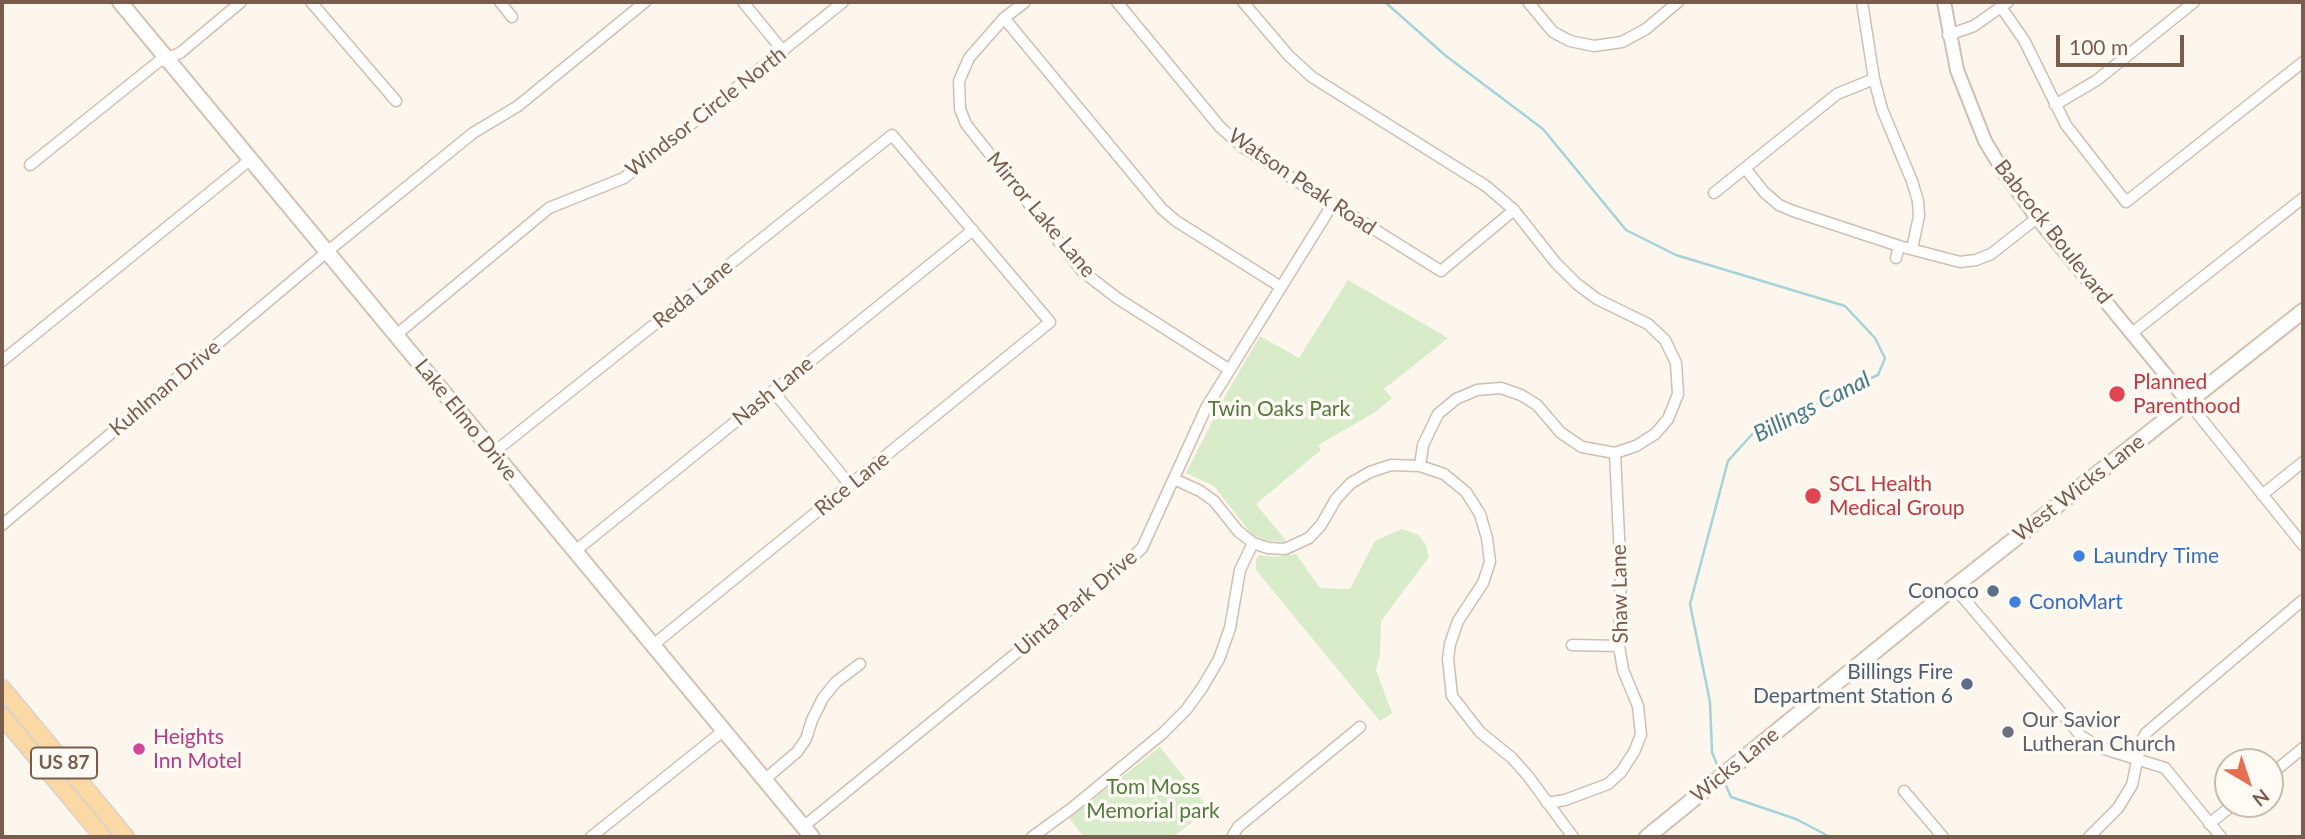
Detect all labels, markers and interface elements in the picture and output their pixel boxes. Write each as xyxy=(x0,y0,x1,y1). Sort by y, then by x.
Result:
scale bar xyxy=(2060,21,2188,65)
text: 100 m xyxy=(2069,34,2128,59)
street label: Windsor Circle North xyxy=(621,42,791,182)
street label: Watson Peak Road xyxy=(1223,123,1381,241)
street label: Mirror Lake Lane xyxy=(981,147,1101,283)
street label: Babcock Boulevard xyxy=(1989,155,2117,309)
street label: Reda Lane xyxy=(648,254,738,334)
street label: Kuhlman Drive xyxy=(105,334,225,442)
street label: Nash Lane xyxy=(728,351,818,431)
street label: Lake Elmo Drive xyxy=(409,354,523,486)
water label: Billings Canal xyxy=(1749,366,1875,448)
place label: Planned Parenthood xyxy=(2133,369,2240,419)
marker: Planned Parenthood xyxy=(2107,384,2127,404)
park label: Twin Oaks Park xyxy=(1208,396,1350,422)
street label: West Wicks Lane xyxy=(2008,429,2150,547)
street label: Rice Lane xyxy=(810,446,894,522)
place label: SCL Health Medical Group xyxy=(1829,471,1965,521)
marker: SCL Health Medical Group xyxy=(1803,486,1823,506)
place label: Laundry Time xyxy=(2093,543,2219,569)
street label: Shaw Lane xyxy=(1607,544,1633,644)
street label: Uinta Park Drive xyxy=(1010,545,1142,661)
marker: Laundry Time xyxy=(2071,548,2087,564)
place label: Conoco xyxy=(1908,578,1979,604)
marker: Conoco xyxy=(1985,583,2001,599)
place label: ConoMart xyxy=(2029,589,2123,615)
marker: ConoMart xyxy=(2007,594,2023,610)
place label: Billings Fire Department Station 6 xyxy=(1753,659,1953,709)
marker: Billings Fire Department Station 6 xyxy=(1959,676,1975,692)
place label: Our Savior Lutheran Church xyxy=(2022,707,2176,757)
street label: Wicks Lane xyxy=(1686,722,1784,808)
place label: Heights Inn Motel xyxy=(153,724,242,774)
marker: Our Savior Lutheran Church xyxy=(2000,724,2016,740)
marker: Heights Inn Motel xyxy=(131,741,147,757)
road number: US 87 xyxy=(31,748,97,778)
north arrow xyxy=(2214,748,2284,818)
park label: Tom Moss Memorial park xyxy=(1086,774,1220,824)
text: N xyxy=(2248,785,2274,812)

